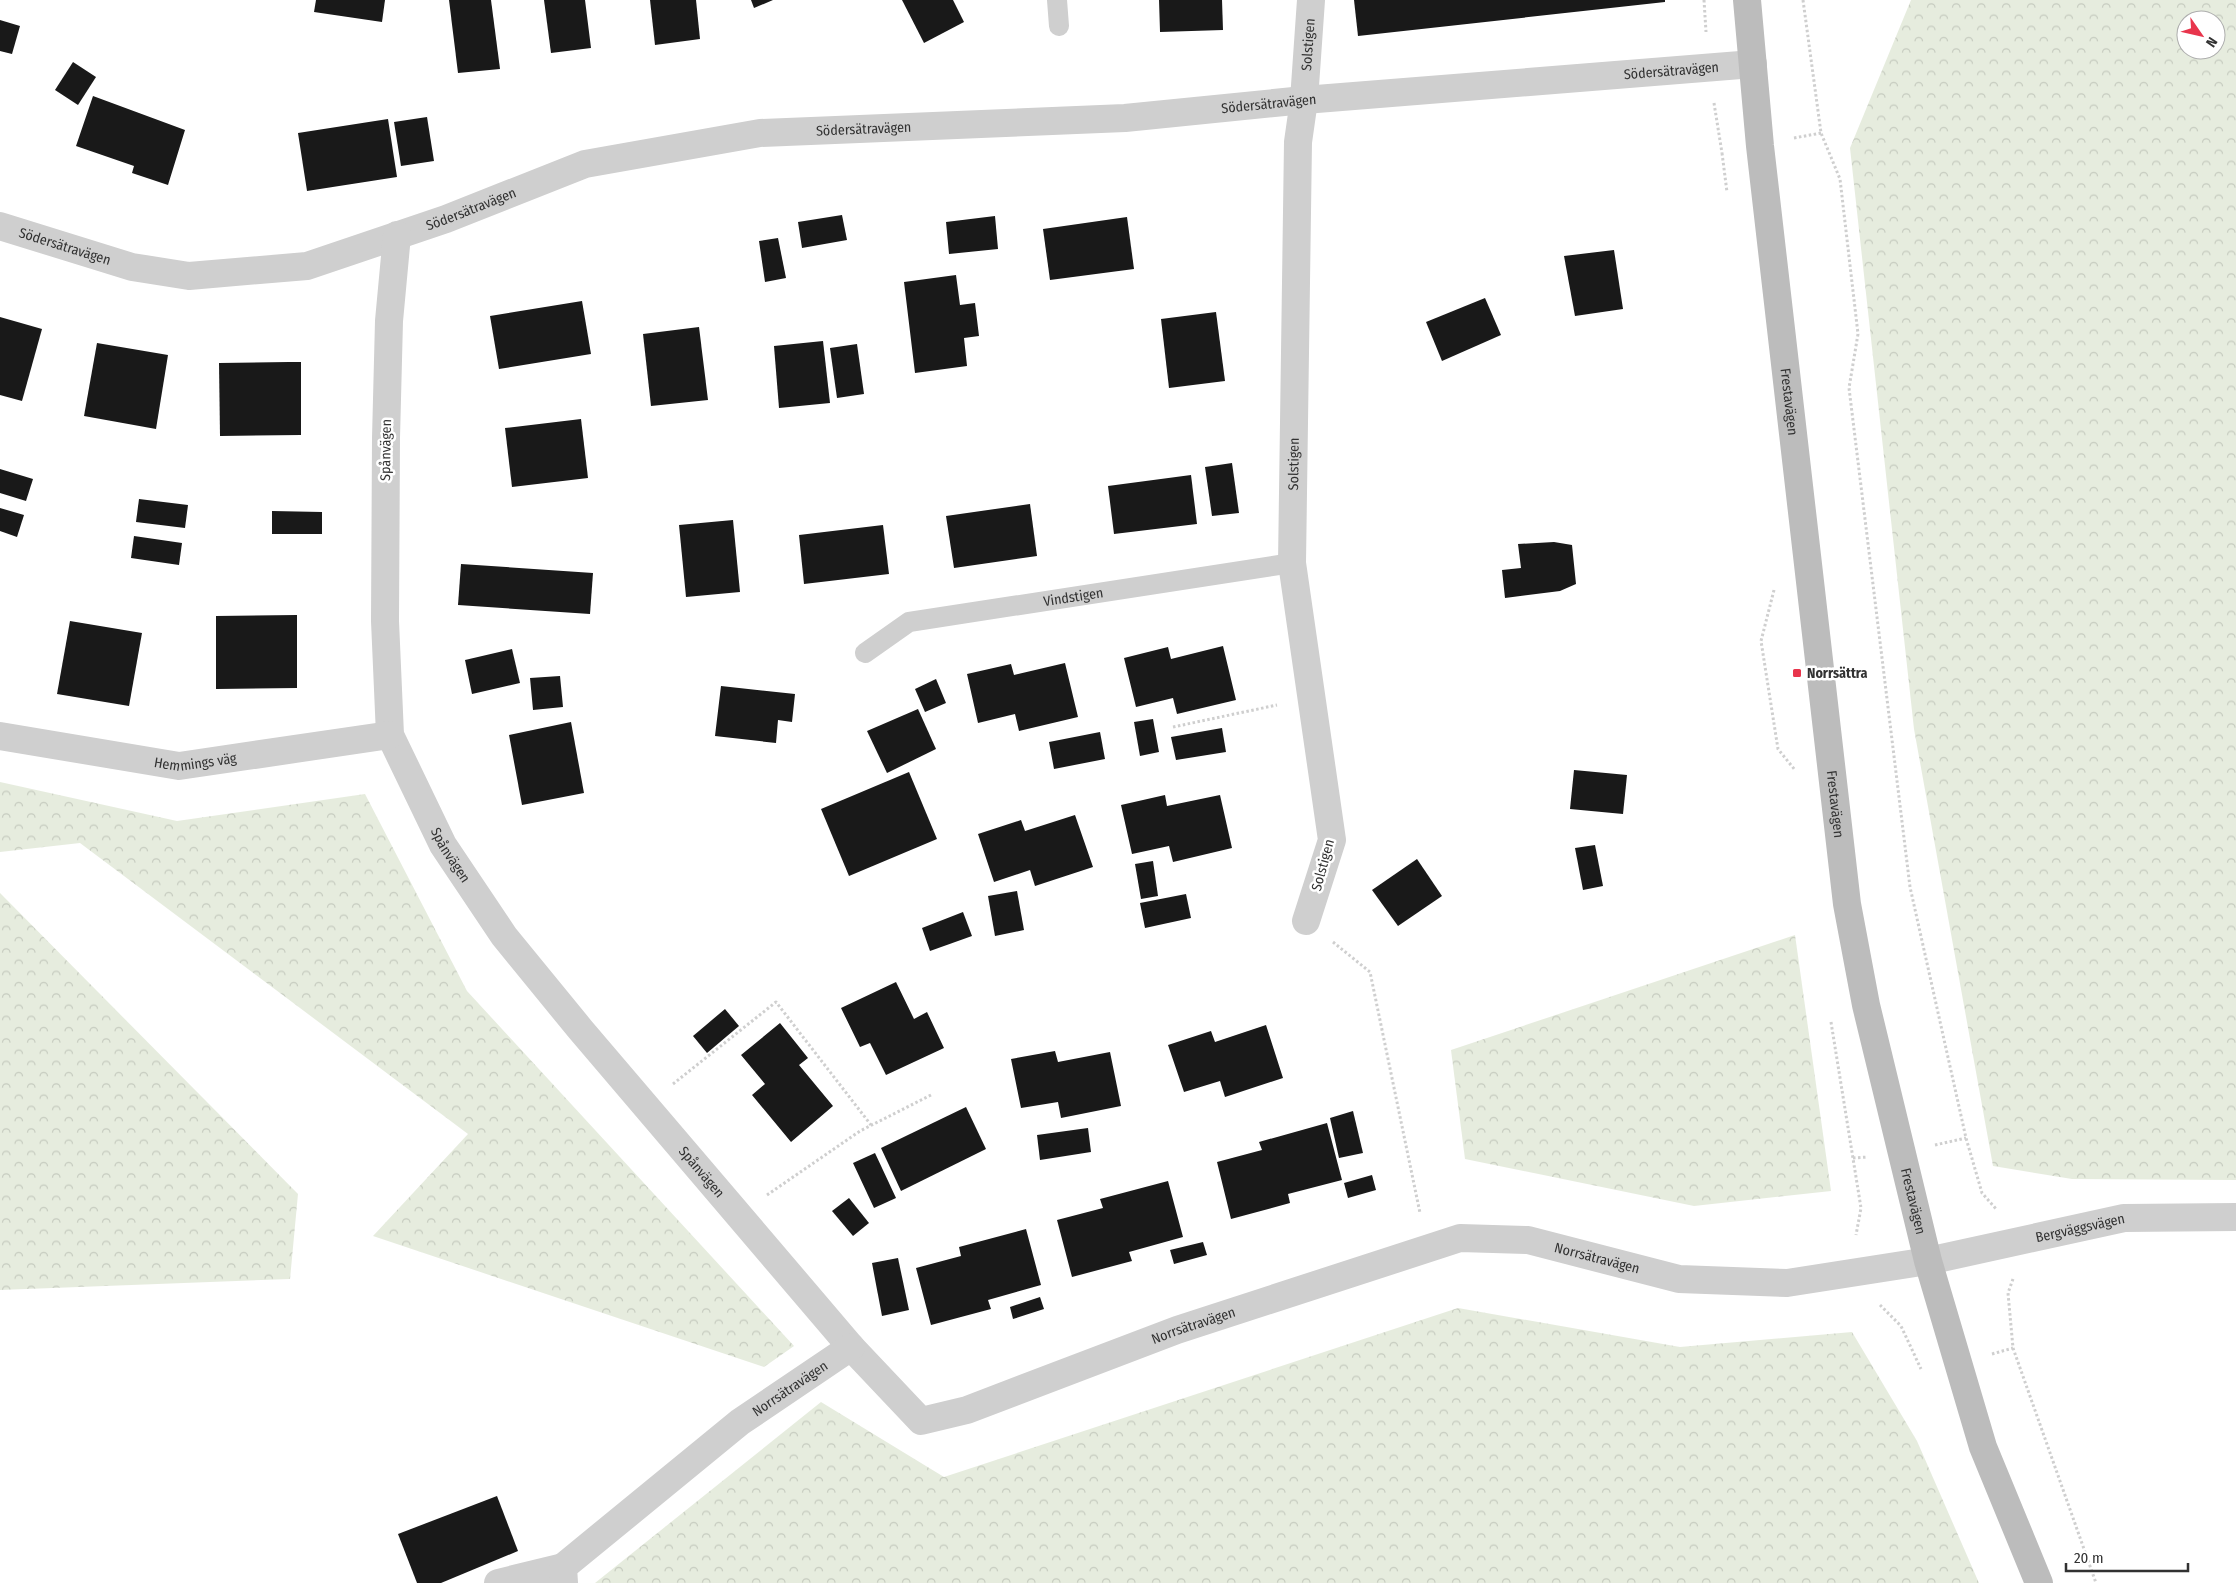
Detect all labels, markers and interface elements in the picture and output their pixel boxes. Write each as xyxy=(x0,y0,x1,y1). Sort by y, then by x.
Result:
north arrow xyxy=(2176,10,2226,60)
street label: Solstigen xyxy=(1298,18,1318,71)
text: N xyxy=(2202,34,2221,50)
street label: Södersätravägen xyxy=(1623,58,1720,83)
street label: Södersätravägen xyxy=(1220,91,1317,117)
street label: Södersätravägen xyxy=(816,118,912,139)
street label: Södersätravägen xyxy=(424,184,519,234)
street label: Södersätravägen xyxy=(17,224,113,268)
street label: Frestavägen xyxy=(1777,367,1802,436)
street label: Spånvägen xyxy=(377,419,395,481)
street label: Solstigen xyxy=(1285,437,1302,490)
street label: Vindstigen xyxy=(1042,584,1104,610)
place label: Norrsättra xyxy=(1807,665,1868,682)
marker: Norrsättra xyxy=(1791,667,1803,679)
street label: Hemmings väg xyxy=(153,749,238,775)
street label: Frestavägen xyxy=(1823,770,1848,839)
street label: Spånvägen xyxy=(427,825,474,886)
street label: Solstigen xyxy=(1308,837,1338,893)
street label: Spånvägen xyxy=(675,1143,728,1201)
street label: Frestavägen xyxy=(1897,1166,1930,1236)
street label: Bergväggsvägen xyxy=(2034,1210,2126,1246)
street label: Norrsätravägen xyxy=(1553,1239,1642,1277)
street label: Norrsätravägen xyxy=(1149,1303,1237,1347)
street label: Norrsätravägen xyxy=(749,1357,831,1420)
scale bar xyxy=(2066,1540,2188,1572)
text: 20 m xyxy=(2074,1549,2104,1567)

